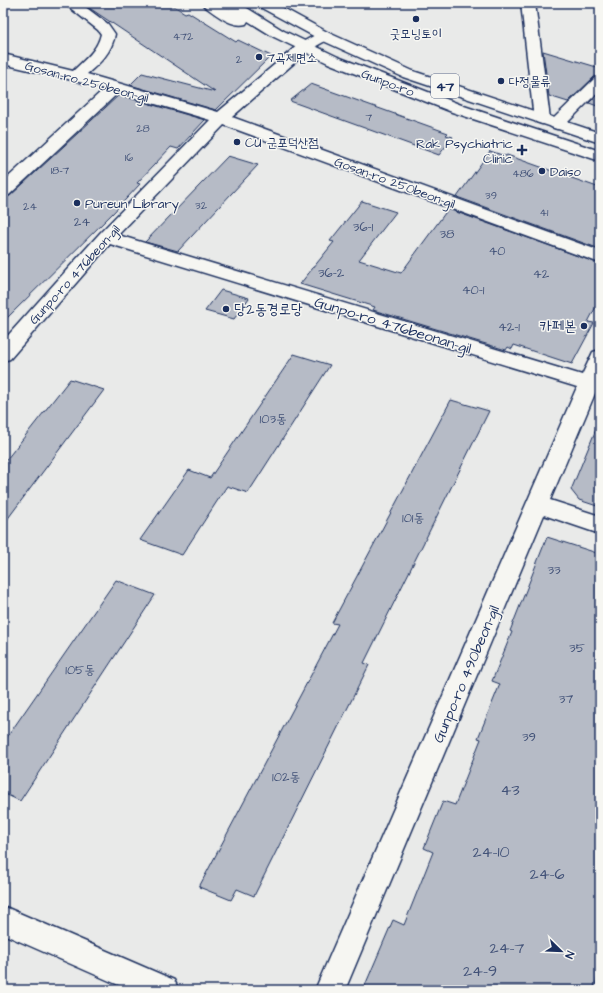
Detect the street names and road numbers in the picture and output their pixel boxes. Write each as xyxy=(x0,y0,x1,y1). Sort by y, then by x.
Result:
street label: Gosan-ro 250beon-gil xyxy=(23,57,151,108)
street label: Gunpo-ro xyxy=(359,65,417,101)
road number: 47 xyxy=(431,74,459,98)
street label: Gosan-ro 250beon-gil xyxy=(331,153,458,214)
street label: Gunpo-ro 476beon-gil xyxy=(25,221,125,329)
street label: Gunpo-ro 476beonan-gil xyxy=(311,292,474,360)
street label: Gunpo-ro 490beon-gil xyxy=(428,602,506,747)

